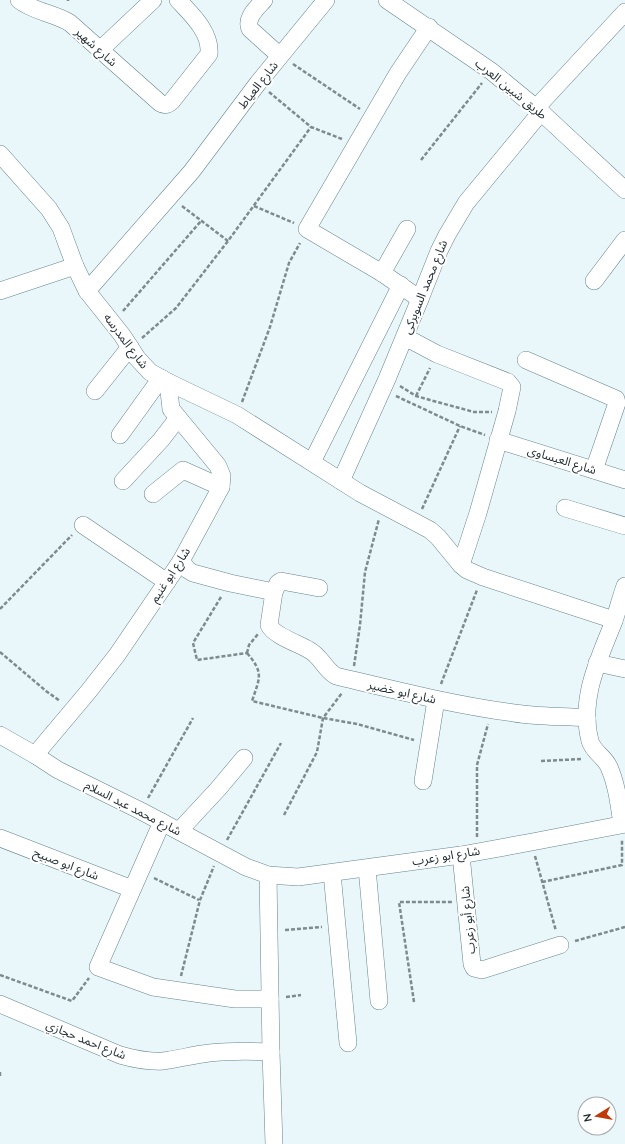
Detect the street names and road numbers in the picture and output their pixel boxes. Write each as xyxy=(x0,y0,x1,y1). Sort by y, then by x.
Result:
street label: شارع شهير xyxy=(70,23,120,71)
street label: طريق شبين العرب xyxy=(472,55,550,123)
street label: شارع العياط xyxy=(234,58,282,113)
street label: شارع محمد السوبركى xyxy=(399,237,452,337)
street label: شارع المدرسه xyxy=(99,310,152,372)
street label: شارع العبساوى xyxy=(525,442,598,479)
street label: شارع ابو غنيم xyxy=(146,544,195,606)
street label: شارع ابو خضير xyxy=(365,676,438,709)
street label: شارع محمد عبد السلام xyxy=(82,777,184,840)
street label: شارع ابو زعرب xyxy=(411,843,481,870)
street label: شارع ابو صبيح xyxy=(31,844,101,885)
street label: شارع أبو زعرب xyxy=(457,885,480,955)
street label: شارع احمد حجازي xyxy=(43,1017,128,1065)

